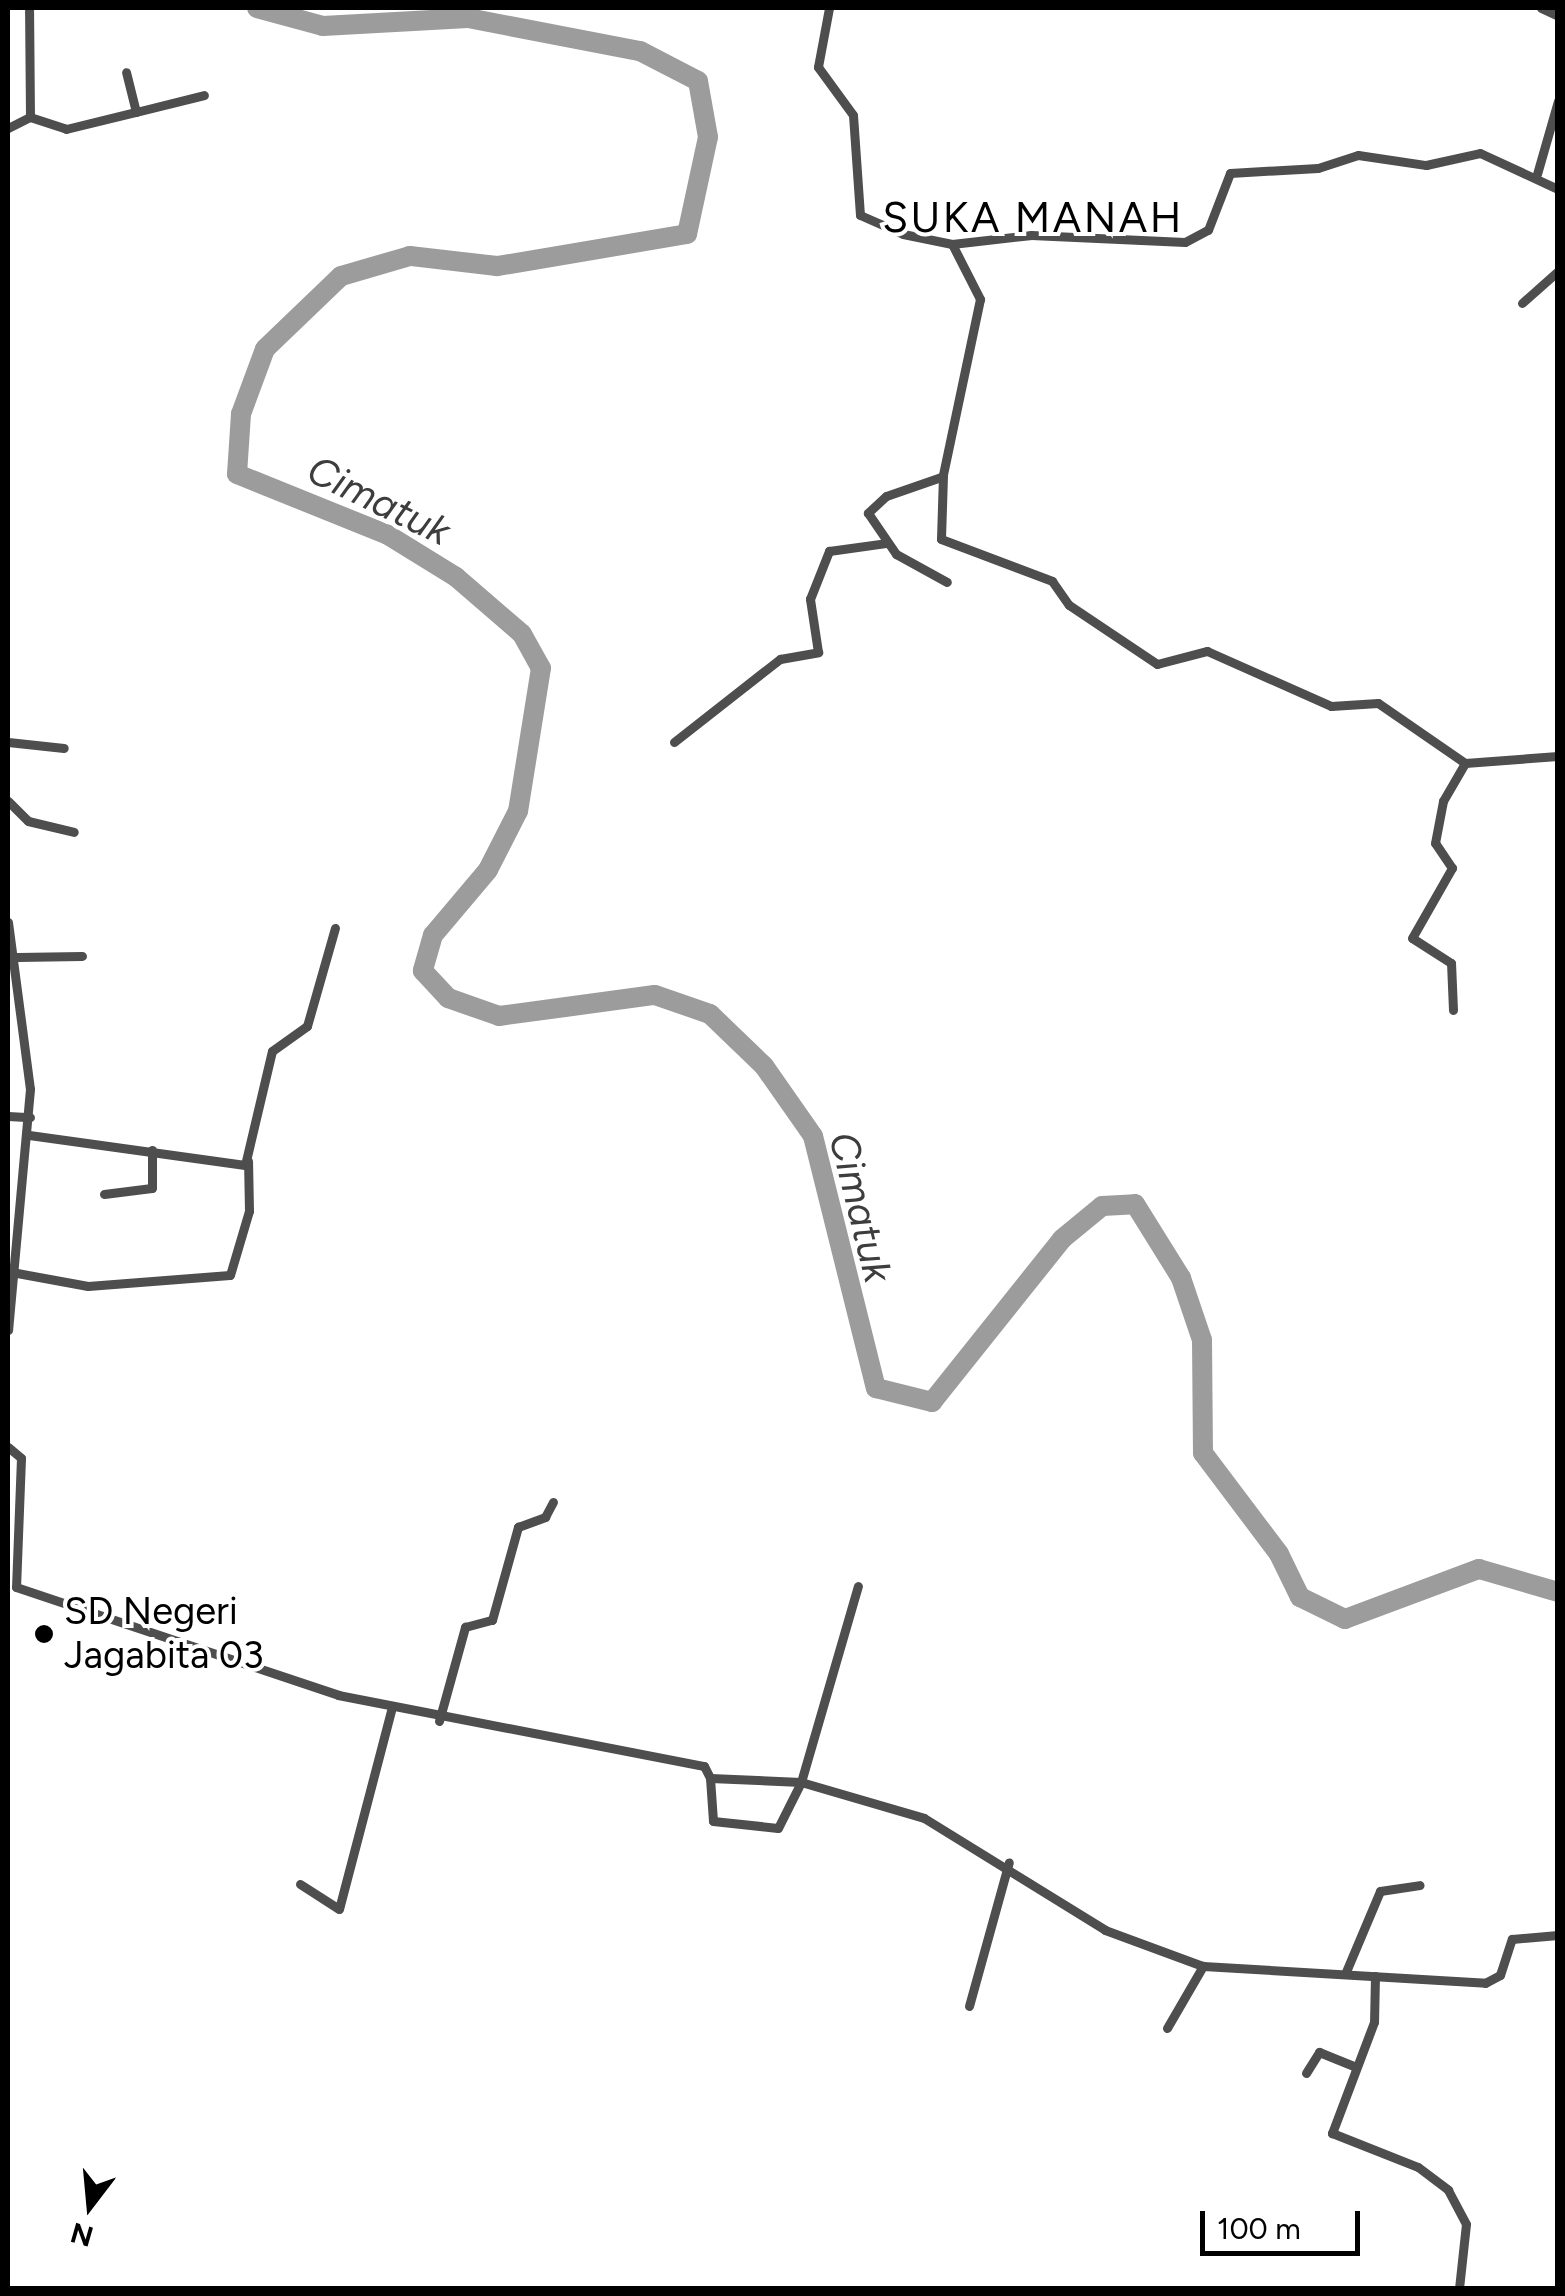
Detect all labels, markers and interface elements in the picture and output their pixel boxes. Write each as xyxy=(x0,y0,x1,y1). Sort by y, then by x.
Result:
district label: SUKA MANAH xyxy=(882,193,1184,243)
water label: Cimatuk xyxy=(300,445,458,555)
water label: Cimatuk xyxy=(819,1127,903,1287)
place label: SD Negeri Jagabita 03 xyxy=(64,1589,264,1678)
marker: SD Negeri Jagabita 03 xyxy=(33,1623,55,1645)
north arrow xyxy=(40,2156,140,2256)
scale bar xyxy=(1205,2191,1365,2253)
text: 100 m xyxy=(1217,2210,1301,2247)
text: N xyxy=(67,2216,97,2254)

